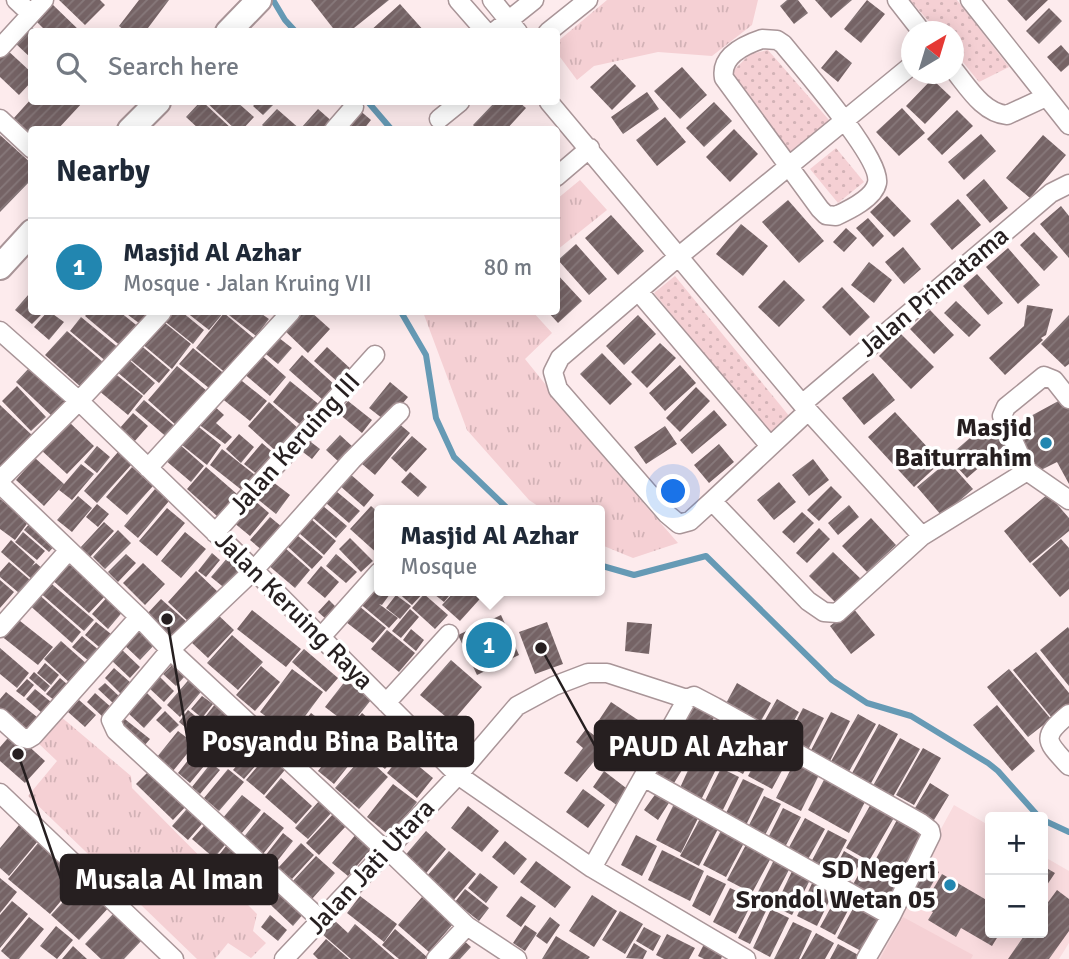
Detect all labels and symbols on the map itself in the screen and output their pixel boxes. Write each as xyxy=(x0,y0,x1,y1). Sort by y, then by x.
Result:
north arrow xyxy=(901,21,964,84)
street label: Jalan Primatama xyxy=(852,220,1016,364)
street label: Jalan Keruing III xyxy=(223,366,367,522)
place label: Masjid Baiturrahim xyxy=(894,412,1032,474)
marker: Masjid Baiturrahim xyxy=(1038,435,1054,451)
your location xyxy=(656,474,690,508)
street label: Jalan Keruing Raya xyxy=(208,525,380,697)
pin: 1 xyxy=(466,619,512,671)
callout: Posyandu Bina Balita xyxy=(188,717,473,766)
callout: PAUD Al Azhar xyxy=(595,721,802,770)
text: Posyandu Bina Balita xyxy=(201,725,459,759)
text: PAUD Al Azhar xyxy=(608,730,789,764)
street label: Jalan Jati Utara xyxy=(300,793,442,941)
place label: SD Negeri Srondol Wetan 05 xyxy=(736,854,936,916)
callout: Musala Al Iman xyxy=(61,855,277,904)
text: Musala Al Iman xyxy=(75,863,263,897)
marker: SD Negeri Srondol Wetan 05 xyxy=(942,877,958,893)

